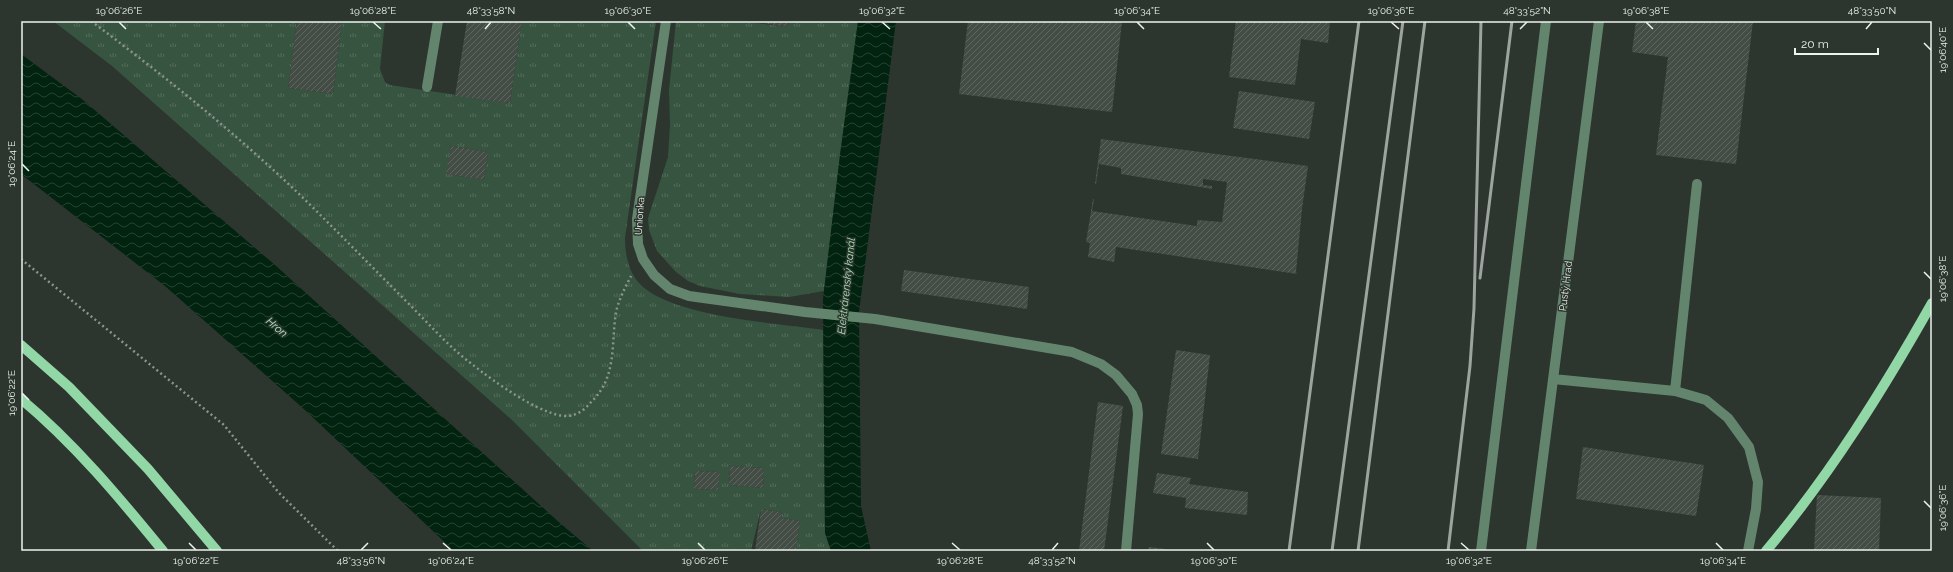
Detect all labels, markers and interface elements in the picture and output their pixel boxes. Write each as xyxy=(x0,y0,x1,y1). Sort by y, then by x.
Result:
text: 19°06'26"E xyxy=(96,5,142,16)
text: 19°06'28"E xyxy=(350,5,396,16)
text: 48°33'58"N xyxy=(467,5,515,16)
text: 19°06'30"E xyxy=(605,5,651,16)
text: 19°06'32"E xyxy=(859,5,905,16)
text: 19°06'34"E xyxy=(1114,5,1160,16)
text: 19°06'36"E xyxy=(1368,5,1414,16)
text: 48°33'52"N xyxy=(1503,5,1551,16)
text: 19°06'38"E xyxy=(1623,5,1669,16)
text: 48°33'50"N xyxy=(1848,5,1896,16)
text: 19°06'40"E xyxy=(1937,27,1948,73)
scale bar xyxy=(1795,30,1878,56)
text: 20 m xyxy=(1801,37,1829,51)
text: 19°06'24"E xyxy=(6,141,17,187)
street label: Unionka xyxy=(633,197,646,235)
water label: Elektrárenský kanál xyxy=(835,237,858,335)
text: 19°06'38"E xyxy=(1937,256,1948,302)
street label: Pustý Hrad xyxy=(1557,260,1574,312)
water label: Hron xyxy=(263,315,290,340)
text: 19°06'22"E xyxy=(6,370,17,416)
text: 19°06'36"E xyxy=(1937,485,1948,531)
text: 19°06'22"E xyxy=(173,555,219,566)
text: 48°33'56"N xyxy=(337,555,385,566)
text: 19°06'24"E xyxy=(428,555,474,566)
text: 19°06'26"E xyxy=(682,555,728,566)
text: 19°06'28"E xyxy=(937,555,983,566)
text: 48°33'52"N xyxy=(1028,555,1076,566)
text: 19°06'30"E xyxy=(1191,555,1237,566)
text: 19°06'32"E xyxy=(1446,555,1492,566)
text: 19°06'34"E xyxy=(1700,555,1746,566)

